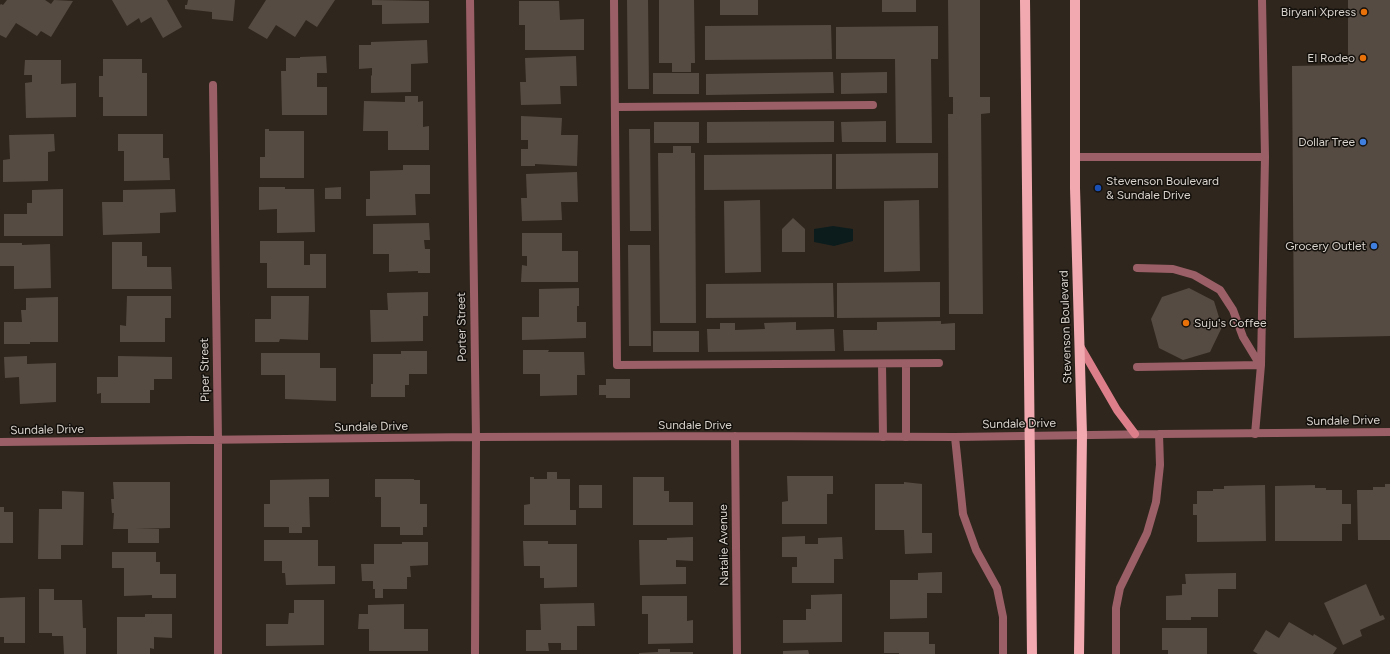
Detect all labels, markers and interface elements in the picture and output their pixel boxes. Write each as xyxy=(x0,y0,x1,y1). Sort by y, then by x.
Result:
place label: Biryani Xpress xyxy=(1281,5,1356,19)
marker: Biryani Xpress xyxy=(1359,7,1369,17)
place label: El Rodeo xyxy=(1307,51,1355,65)
marker: El Rodeo xyxy=(1358,53,1368,63)
place label: Dollar Tree xyxy=(1298,135,1355,149)
marker: Dollar Tree xyxy=(1358,137,1368,147)
place label: Stevenson Boulevard & Sundale Drive xyxy=(1106,174,1219,202)
marker: Stevenson Boulevard & Sundale Drive xyxy=(1093,183,1103,193)
place label: Grocery Outlet xyxy=(1285,239,1366,253)
marker: Grocery Outlet xyxy=(1369,241,1379,251)
street label: Stevenson Boulevard xyxy=(1057,270,1075,384)
street label: Porter Street xyxy=(454,292,470,362)
place label: Suju's Coffee xyxy=(1194,316,1266,330)
marker: Suju's Coffee xyxy=(1181,318,1191,328)
street label: Piper Street xyxy=(197,338,213,402)
street label: Sundale Drive xyxy=(1306,413,1380,429)
street label: Sundale Drive xyxy=(982,416,1056,432)
street label: Sundale Drive xyxy=(658,418,732,432)
street label: Sundale Drive xyxy=(334,419,408,435)
street label: Sundale Drive xyxy=(10,422,84,438)
street label: Natalie Avenue xyxy=(716,504,732,586)

